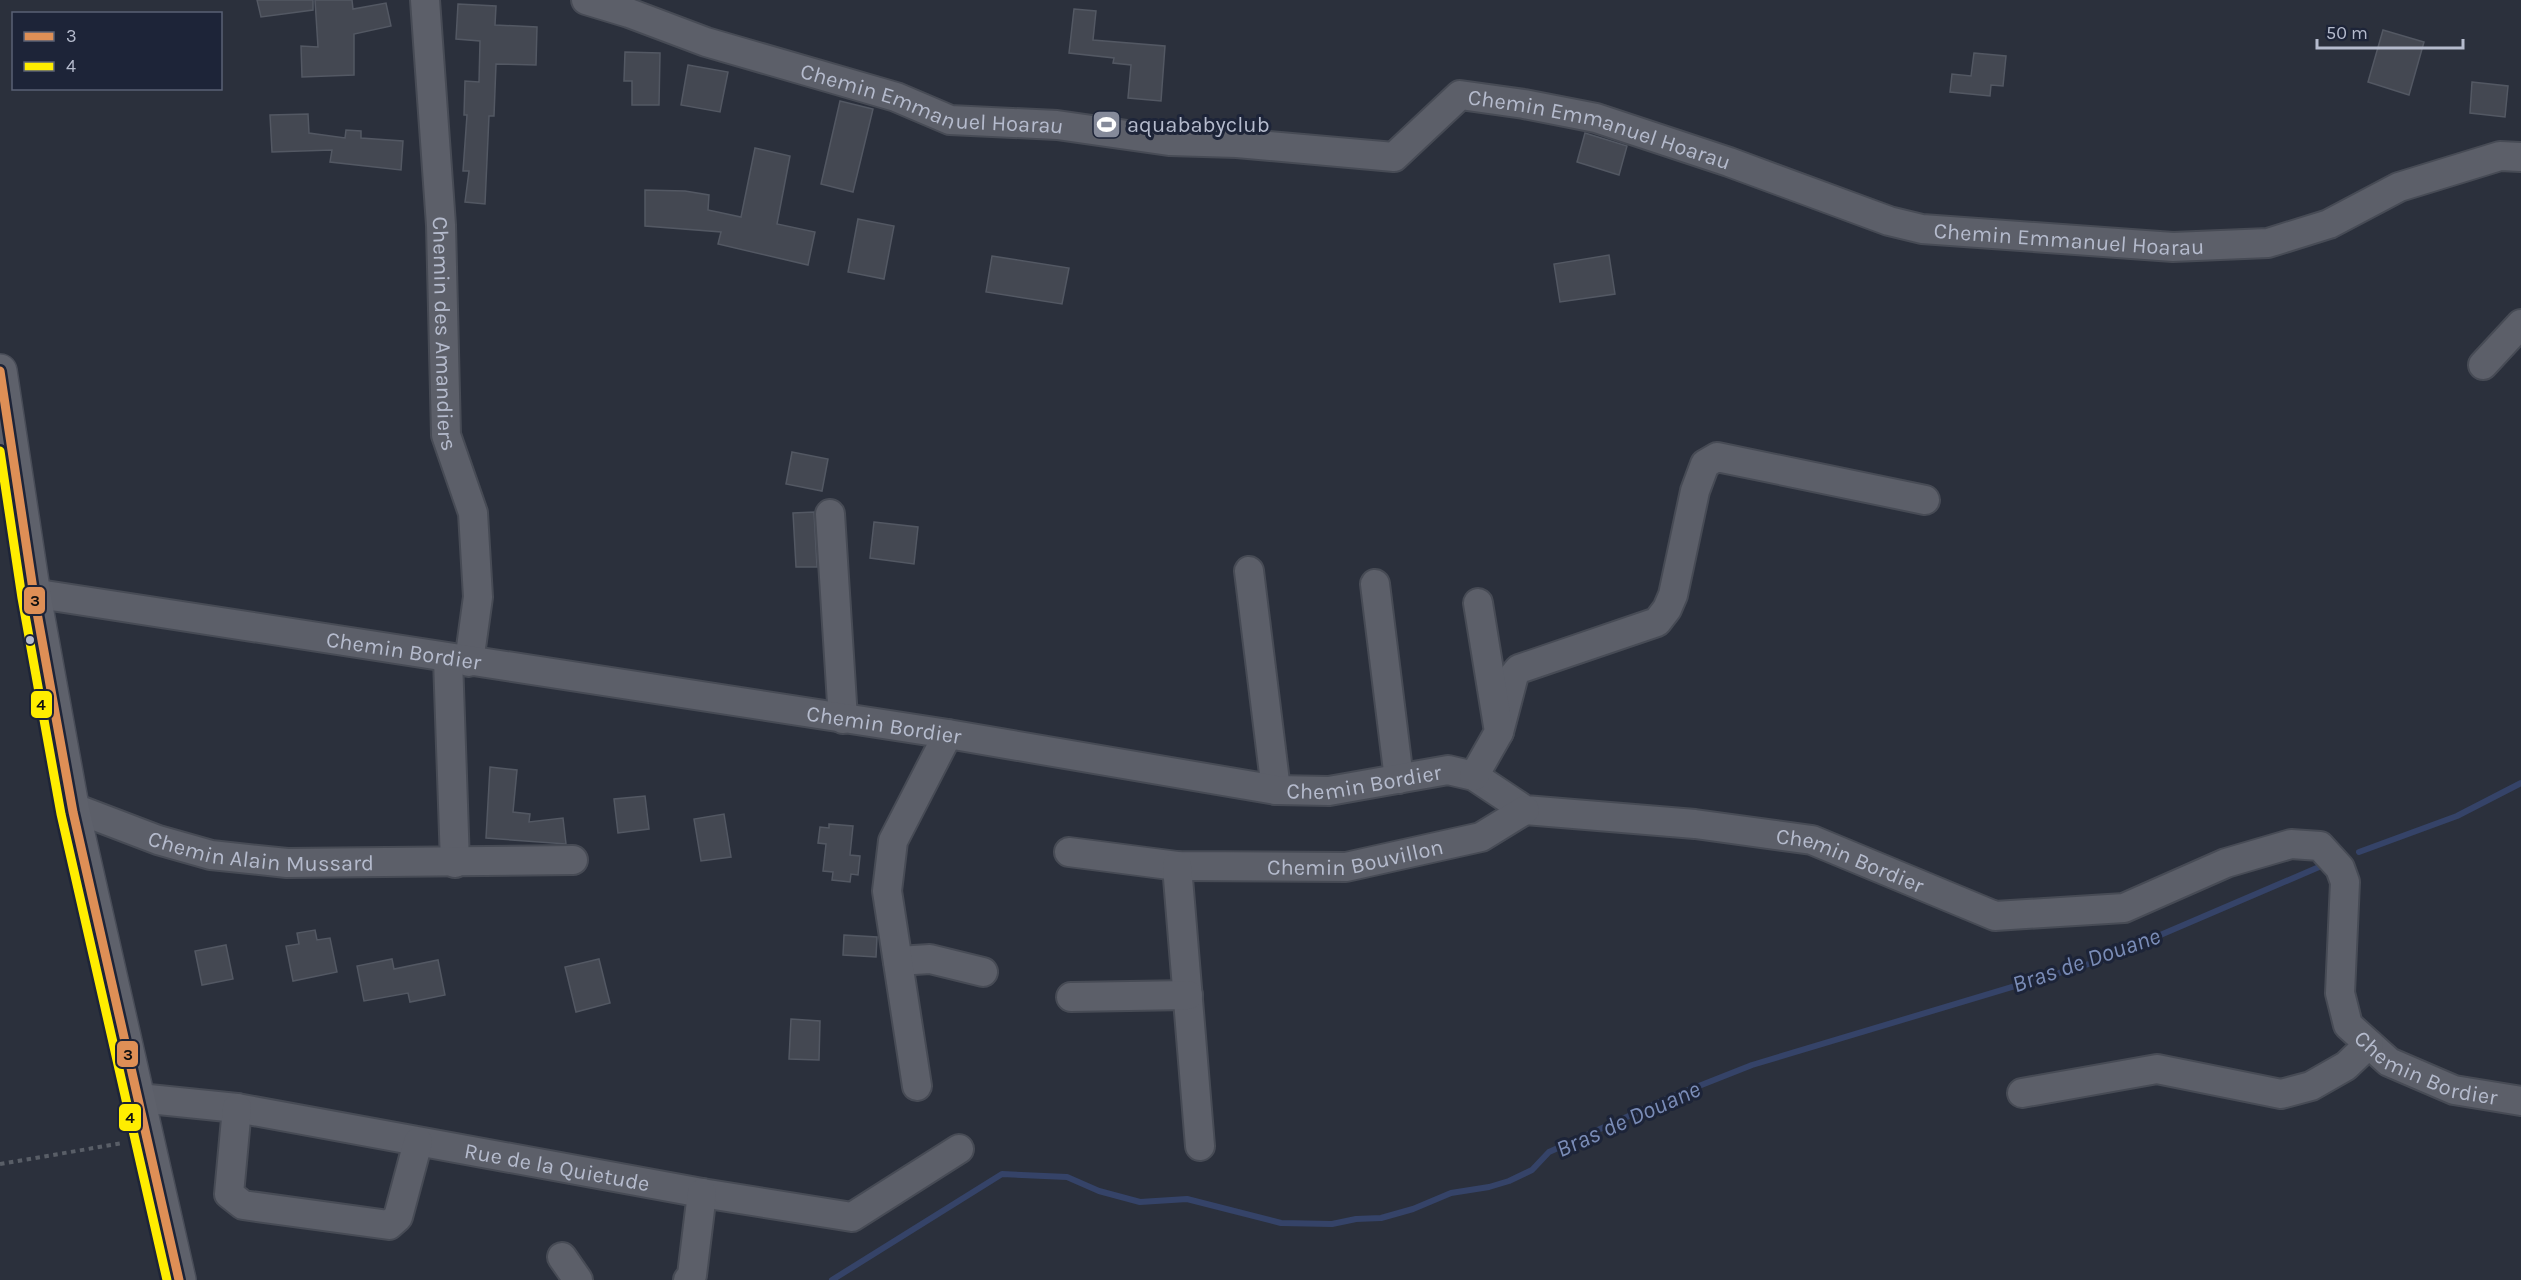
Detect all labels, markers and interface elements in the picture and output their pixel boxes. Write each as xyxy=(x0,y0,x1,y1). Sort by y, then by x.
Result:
legend xyxy=(12,12,222,90)
scale bar xyxy=(2317,12,2462,50)
text: 50 m xyxy=(2326,22,2368,44)
text: 3 xyxy=(66,25,77,47)
text: 4 xyxy=(66,55,76,77)
street label: Chemin Emmanuel Hoarau xyxy=(797,58,1065,140)
street label: Chemin Emmanuel Hoarau xyxy=(1466,84,1734,176)
sports icon: aquababyclub xyxy=(1090,108,1122,140)
place label: aquababyclub xyxy=(1127,112,1270,138)
street label: Chemin des Amandiers xyxy=(426,216,462,454)
street label: Chemin Emmanuel Hoarau xyxy=(1933,218,2205,261)
line badge: 3 xyxy=(23,586,46,615)
text: 3 xyxy=(30,591,40,610)
street label: Chemin Bordier xyxy=(324,626,483,676)
unlabelled marker xyxy=(24,634,36,646)
line badge: 4 xyxy=(30,690,53,719)
text: 4 xyxy=(36,695,46,714)
street label: Chemin Bordier xyxy=(805,700,963,750)
street label: Chemin Bordier xyxy=(1286,759,1443,806)
street label: Chemin Bordier xyxy=(1774,823,1928,899)
street label: Chemin Alain Mussard xyxy=(144,825,374,877)
street label: Chemin Bouvillon xyxy=(1267,834,1446,881)
water label: Bras de Douane xyxy=(2008,922,2164,998)
street label: Chemin Bordier xyxy=(2349,1025,2499,1111)
line badge: 3 xyxy=(116,1040,139,1068)
text: 3 xyxy=(123,1045,133,1064)
water label: Bras de Douane xyxy=(1552,1075,1704,1163)
line badge: 4 xyxy=(118,1103,142,1132)
text: 4 xyxy=(125,1108,135,1127)
street label: Rue de la Quietude xyxy=(462,1138,652,1197)

